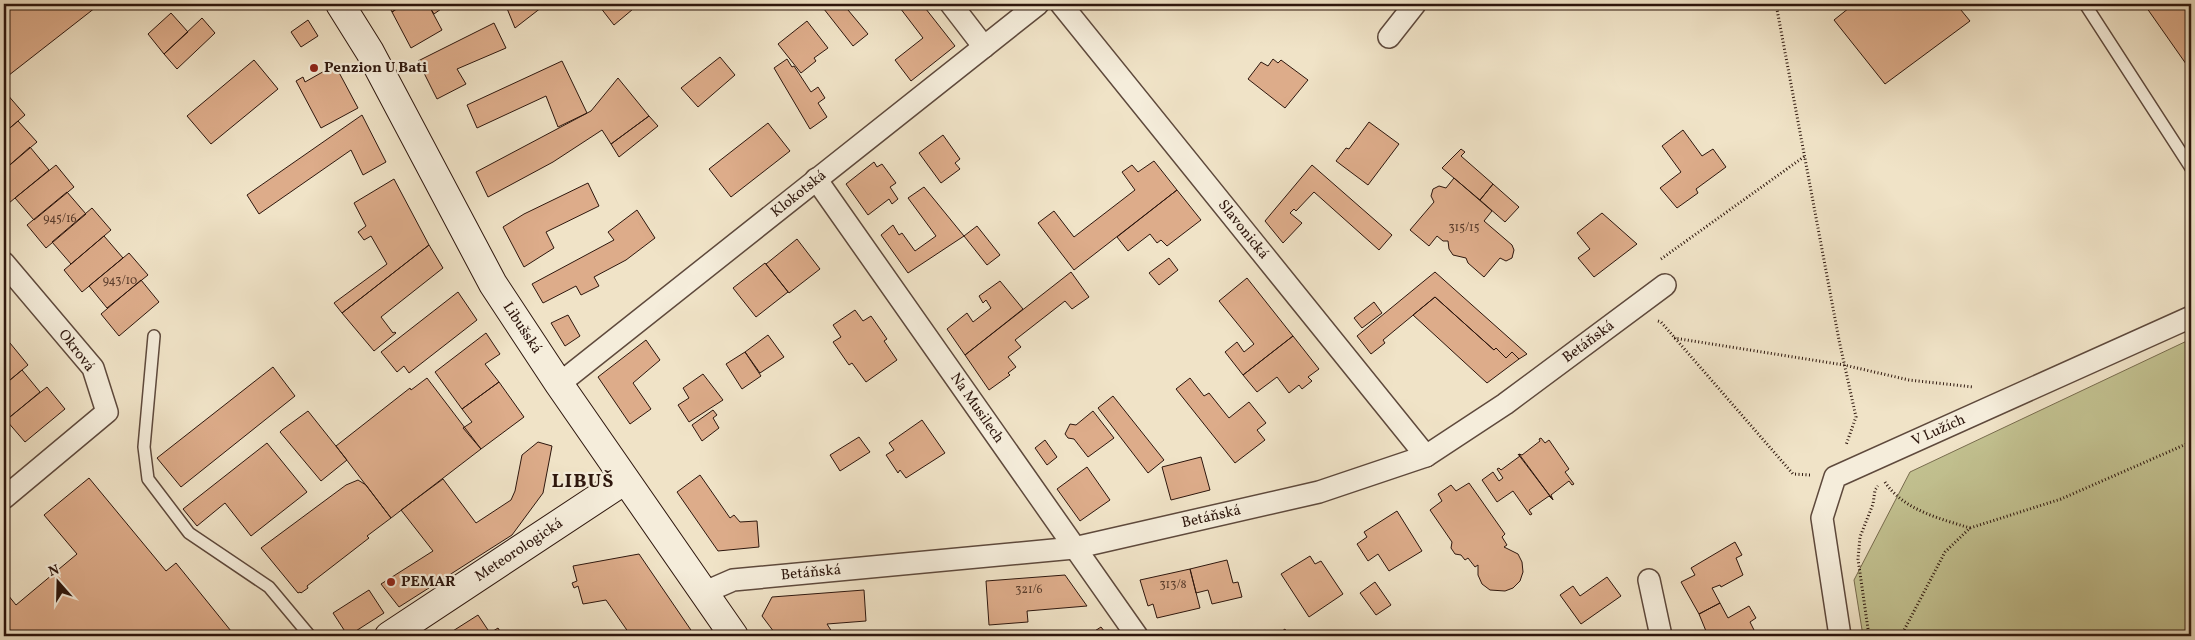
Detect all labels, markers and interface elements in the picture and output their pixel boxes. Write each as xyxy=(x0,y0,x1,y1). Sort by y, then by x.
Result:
place label: Penzion U Bati xyxy=(324,58,427,79)
marker: Penzion U Bati xyxy=(308,62,320,74)
street label: Klokotská xyxy=(766,165,831,222)
street label: Slavonická xyxy=(1213,195,1274,264)
house number: 945/16 xyxy=(43,211,77,227)
house number: 315/15 xyxy=(1448,220,1480,236)
house number: 943/10 xyxy=(103,273,137,289)
street label: Libušská xyxy=(497,298,547,358)
street label: Betáňská xyxy=(1558,316,1619,368)
street label: Okrová xyxy=(53,325,99,377)
street label: Na Musilech xyxy=(945,369,1009,448)
street label: V Lužích xyxy=(1908,409,1969,452)
district label: LIBUŠ xyxy=(552,468,614,496)
street label: Betáňská xyxy=(1180,500,1243,534)
street label: Meteorologická xyxy=(471,513,567,587)
north arrow xyxy=(32,558,82,608)
street label: Betáňská xyxy=(780,559,842,586)
text: N xyxy=(46,561,62,582)
place label: PEMAR xyxy=(401,572,456,593)
marker: PEMAR xyxy=(385,576,397,588)
house number: 313/8 xyxy=(1159,577,1187,593)
house number: 321/6 xyxy=(1015,582,1043,598)

